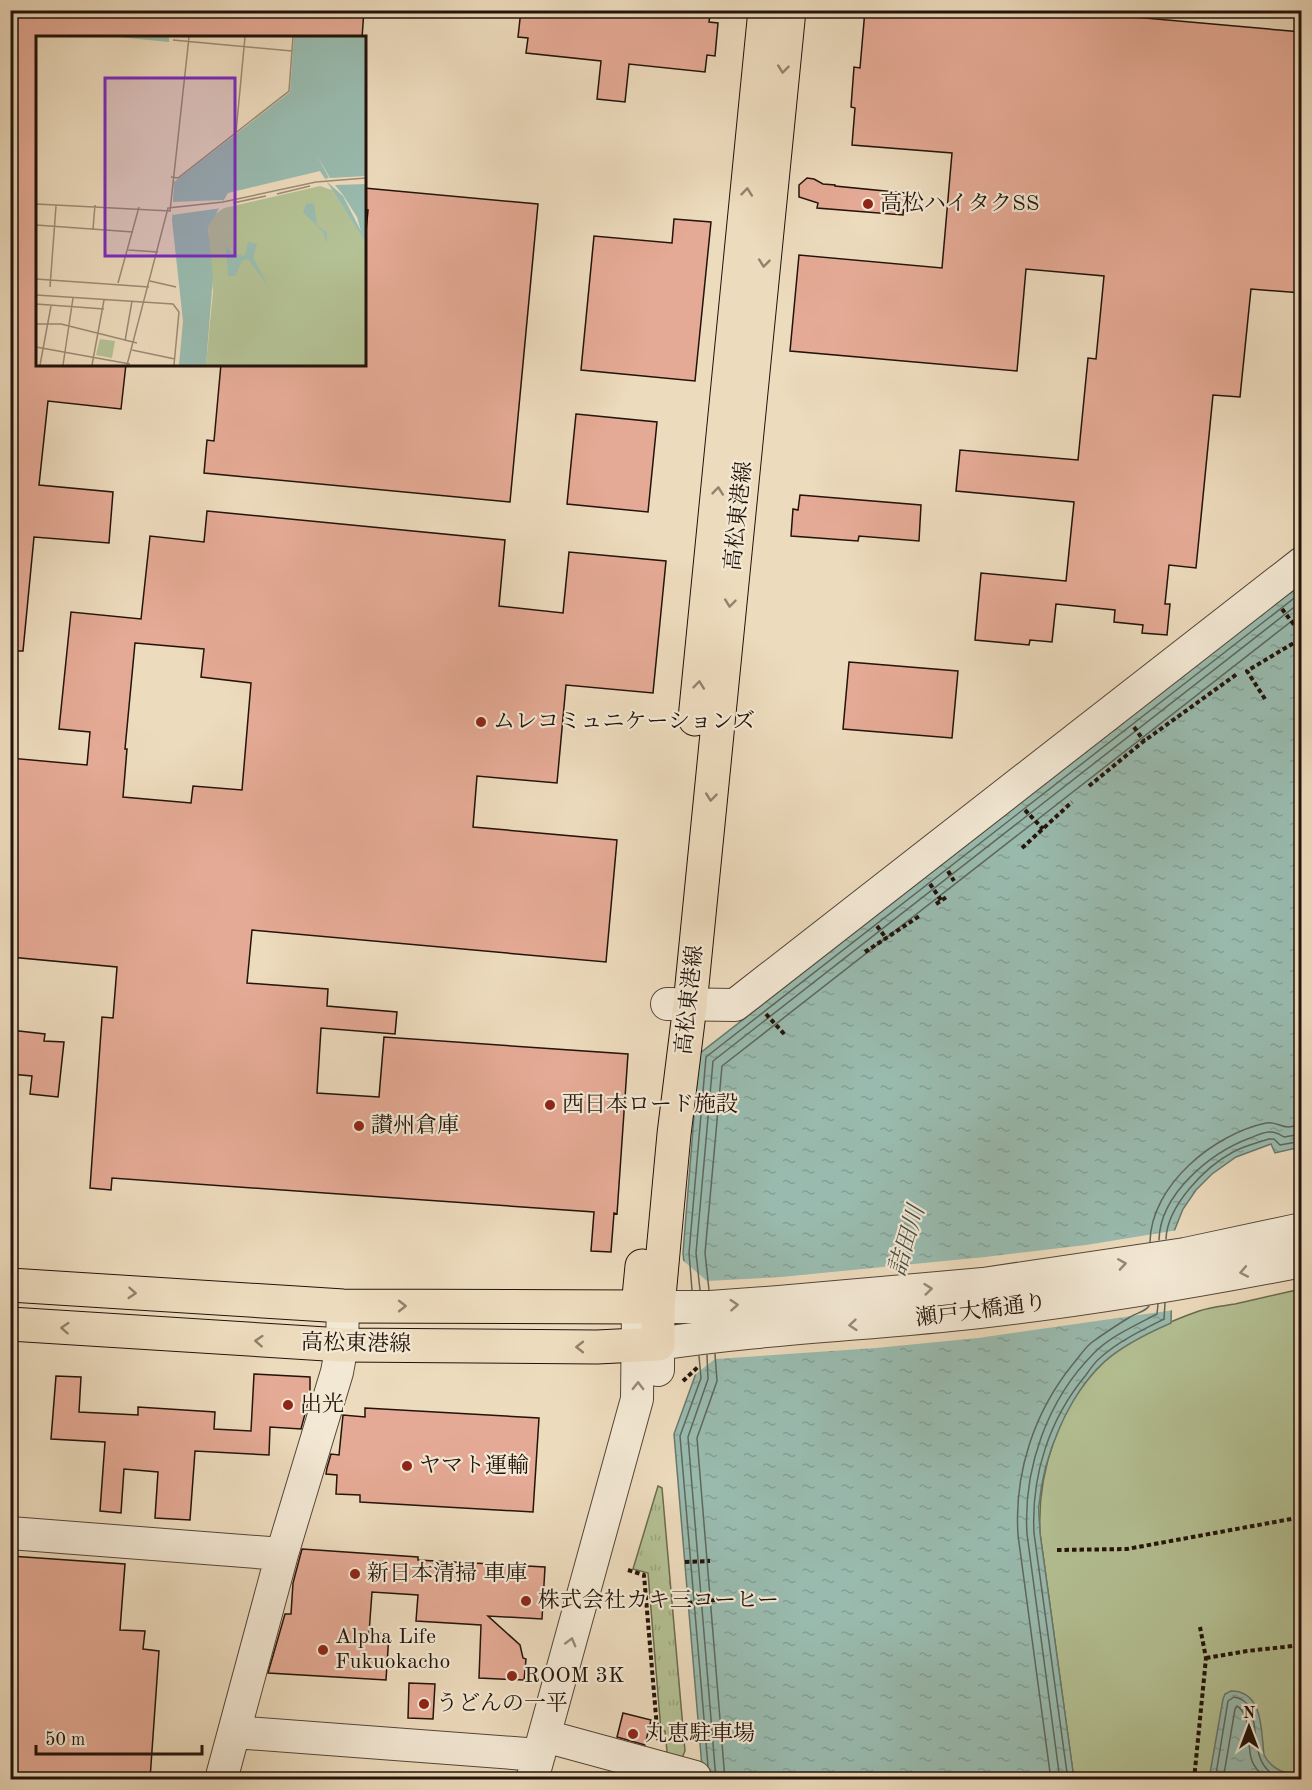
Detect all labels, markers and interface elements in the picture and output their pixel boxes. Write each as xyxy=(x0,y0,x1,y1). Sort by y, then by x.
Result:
inset map xyxy=(36,36,366,366)
one-way arrow xyxy=(777,64,790,73)
one-way arrow xyxy=(740,187,753,196)
place label: 高松ハイタクSS xyxy=(880,191,1039,215)
marker: 高松ハイタクSS xyxy=(861,197,875,211)
one-way arrow xyxy=(758,258,771,267)
street label: 高松東港線 xyxy=(720,460,756,572)
one-way arrow xyxy=(711,486,724,495)
one-way arrow xyxy=(724,599,737,608)
one-way arrow xyxy=(692,680,705,689)
place label: ムレコミュニケーションズ xyxy=(493,710,755,733)
marker: ムレコミュニケーションズ xyxy=(474,715,488,729)
one-way arrow xyxy=(705,793,718,802)
street label: 高松東港線 xyxy=(671,944,707,1056)
place label: 西日本ロード施設 xyxy=(562,1092,738,1116)
marker: 西日本ロード施設 xyxy=(543,1098,557,1112)
place label: 讃州倉庫 xyxy=(371,1113,459,1137)
marker: 讃州倉庫 xyxy=(352,1119,366,1133)
water label: 詰田川 xyxy=(884,1200,931,1279)
one-way arrow xyxy=(1117,1259,1126,1271)
one-way arrow xyxy=(1239,1265,1249,1278)
one-way arrow xyxy=(924,1283,933,1296)
one-way arrow xyxy=(127,1287,136,1300)
street label: 瀬戸大橋通り xyxy=(914,1290,1048,1330)
one-way arrow xyxy=(730,1299,739,1312)
one-way arrow xyxy=(397,1300,406,1312)
one-way arrow xyxy=(849,1318,858,1331)
one-way arrow xyxy=(60,1322,69,1335)
street label: 高松東港線 xyxy=(301,1330,411,1356)
one-way arrow xyxy=(255,1334,264,1347)
one-way arrow xyxy=(576,1341,585,1353)
one-way arrow xyxy=(631,1382,644,1391)
place label: 出光 xyxy=(300,1392,344,1416)
marker: 出光 xyxy=(281,1398,295,1412)
place label: ヤマト運輸 xyxy=(419,1453,529,1477)
marker: ヤマト運輸 xyxy=(400,1459,414,1473)
place label: 新日本清掃 車庫 xyxy=(367,1561,527,1585)
marker: 新日本清掃 車庫 xyxy=(348,1567,362,1581)
place label: 株式会社カキ三コーヒー xyxy=(538,1588,779,1612)
marker: 株式会社カキ三コーヒー xyxy=(519,1594,533,1608)
place label: Alpha Life Fukuokacho xyxy=(335,1626,451,1673)
one-way arrow xyxy=(564,1637,576,1648)
marker: Alpha Life Fukuokacho xyxy=(316,1643,330,1657)
place label: ROOM 3K xyxy=(524,1665,625,1687)
marker: ROOM 3K xyxy=(505,1669,519,1683)
place label: うどんの一平 xyxy=(436,1691,568,1715)
marker: うどんの一平 xyxy=(417,1697,431,1711)
north arrow xyxy=(1219,1697,1279,1757)
text: N xyxy=(1243,1706,1256,1722)
scale bar xyxy=(36,1718,202,1756)
place label: 丸恵駐車場 xyxy=(645,1721,755,1745)
marker: 丸恵駐車場 xyxy=(626,1727,640,1741)
text: 50 m xyxy=(45,1731,85,1749)

